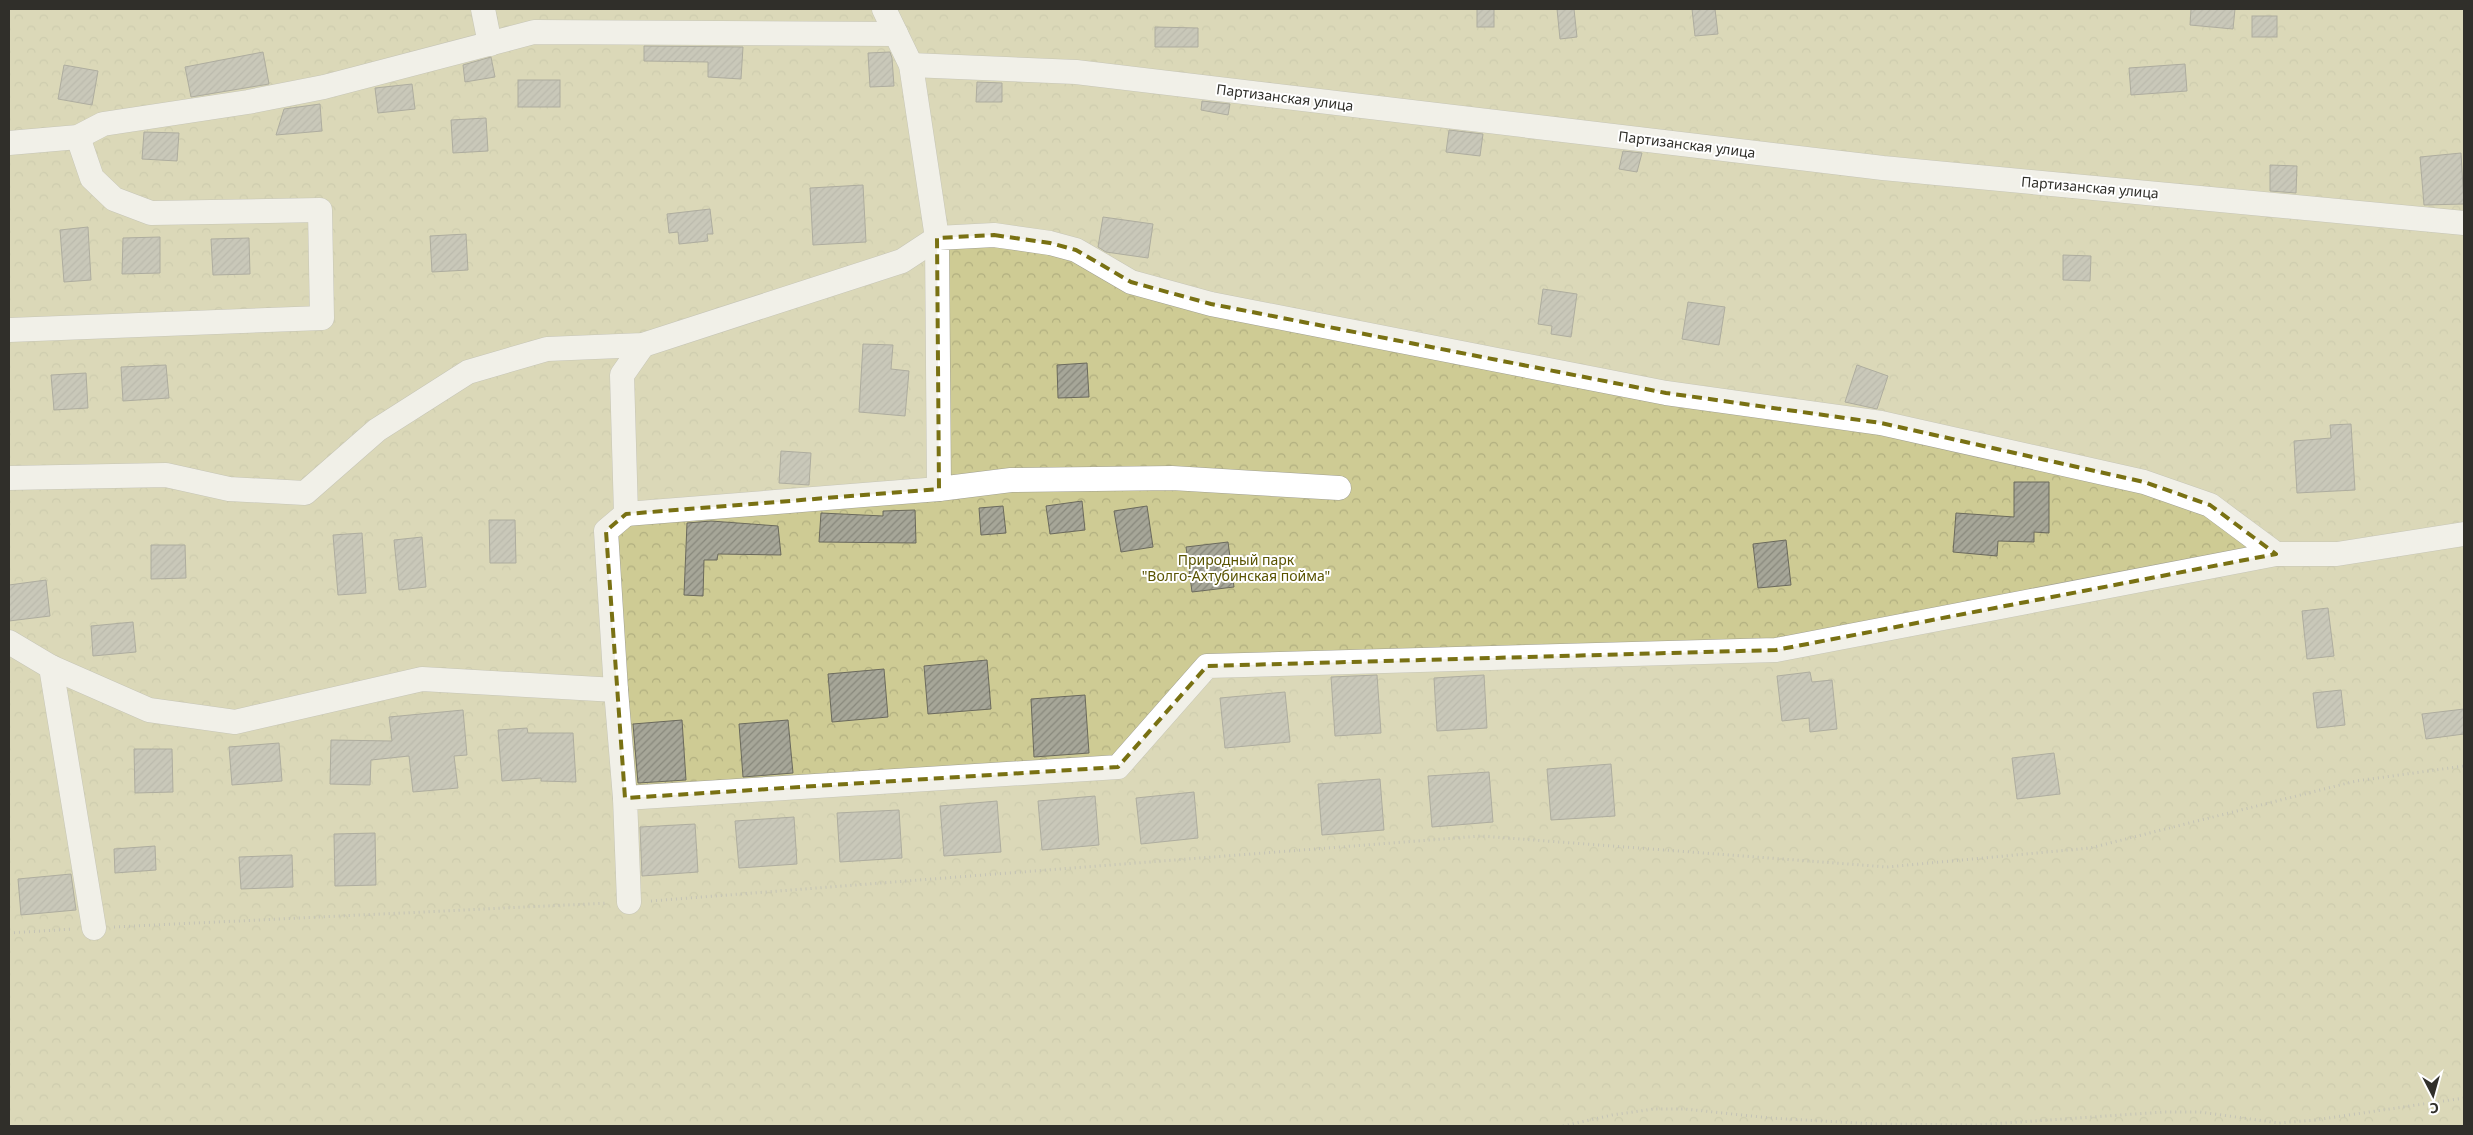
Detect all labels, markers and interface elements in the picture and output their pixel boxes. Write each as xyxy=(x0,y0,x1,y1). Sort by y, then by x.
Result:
street label: Партизанская улица xyxy=(1215,79,1355,115)
street label: Партизанская улица xyxy=(1617,126,1757,162)
street label: Партизанская улица xyxy=(2020,172,2160,202)
park label: Природный парк "Волго-Ахтубинская пойма" xyxy=(1142,550,1330,585)
north arrow xyxy=(2408,1070,2458,1120)
text: С xyxy=(2429,1099,2440,1118)

